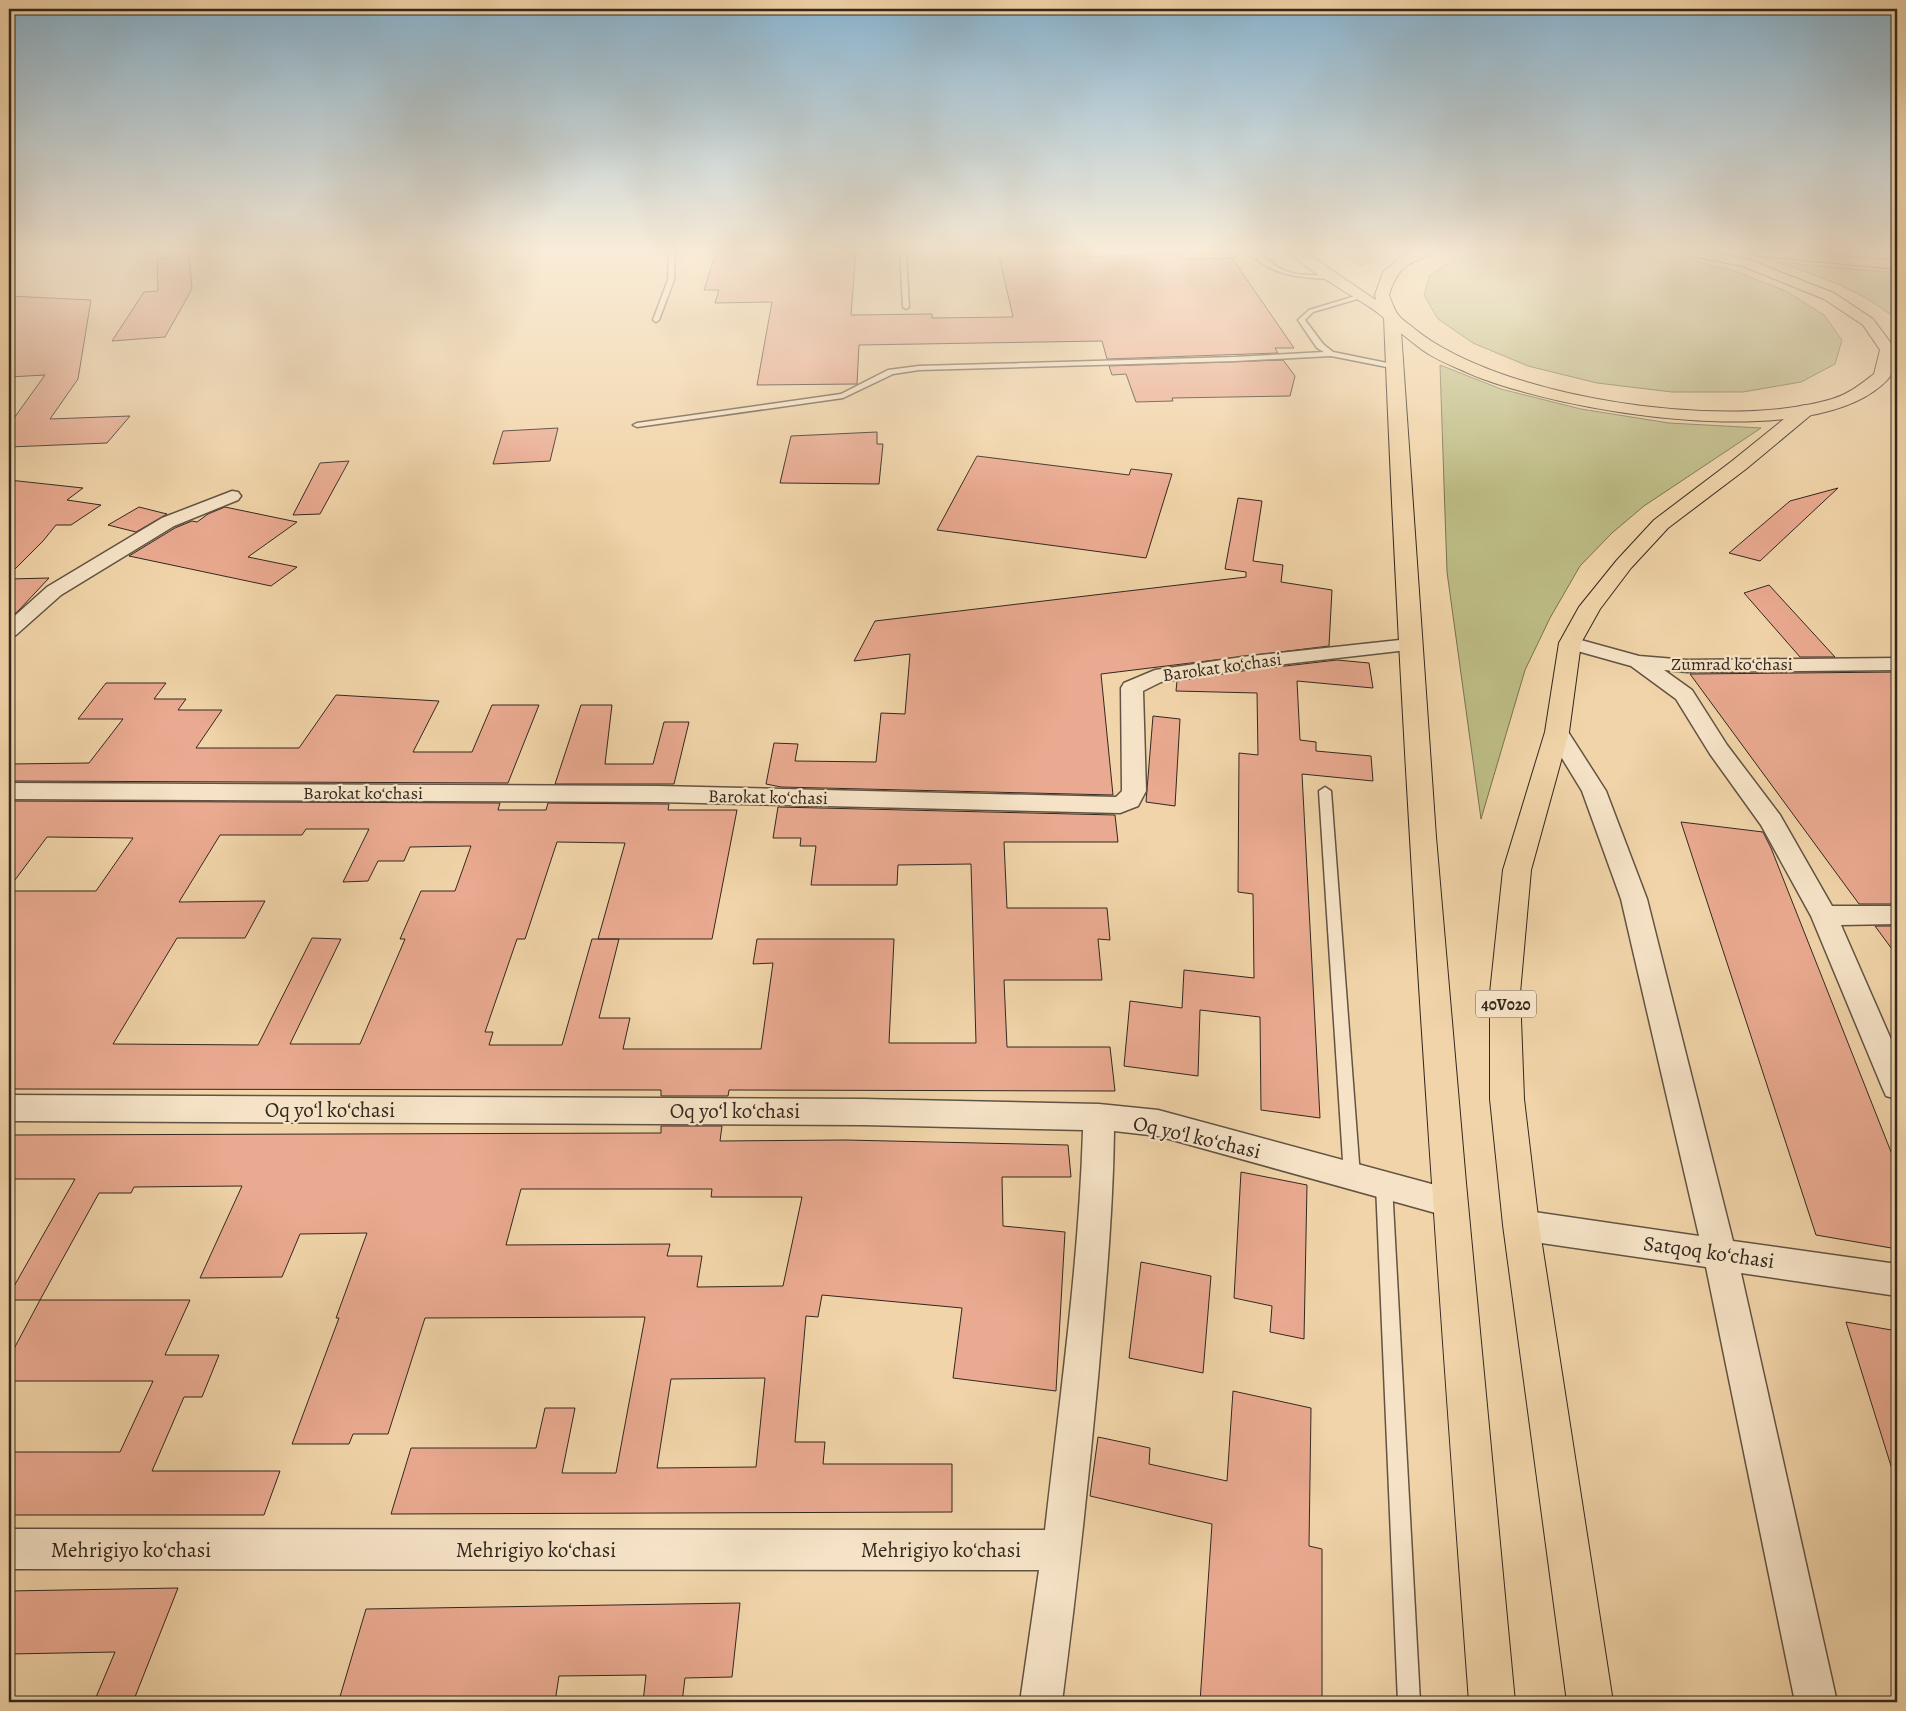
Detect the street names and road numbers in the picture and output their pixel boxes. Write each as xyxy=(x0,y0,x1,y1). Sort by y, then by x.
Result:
street label: Barokat koʻchasi xyxy=(1161,647,1283,687)
street label: Zumrad koʻchasi xyxy=(1671,652,1793,676)
street label: Barokat koʻchasi xyxy=(303,781,423,805)
street label: Barokat koʻchasi xyxy=(708,784,828,810)
road number: 40V020 xyxy=(1476,991,1536,1018)
street label: Oq yoʻl koʻchasi xyxy=(265,1096,395,1124)
street label: Oq yoʻl koʻchasi xyxy=(670,1097,800,1125)
street label: Oq yoʻl koʻchasi xyxy=(1130,1109,1264,1165)
street label: Satqoq koʻchasi xyxy=(1642,1229,1776,1275)
street label: Mehrigiyo koʻchasi xyxy=(51,1536,211,1564)
street label: Mehrigiyo koʻchasi xyxy=(456,1536,616,1564)
street label: Mehrigiyo koʻchasi xyxy=(861,1536,1021,1564)

